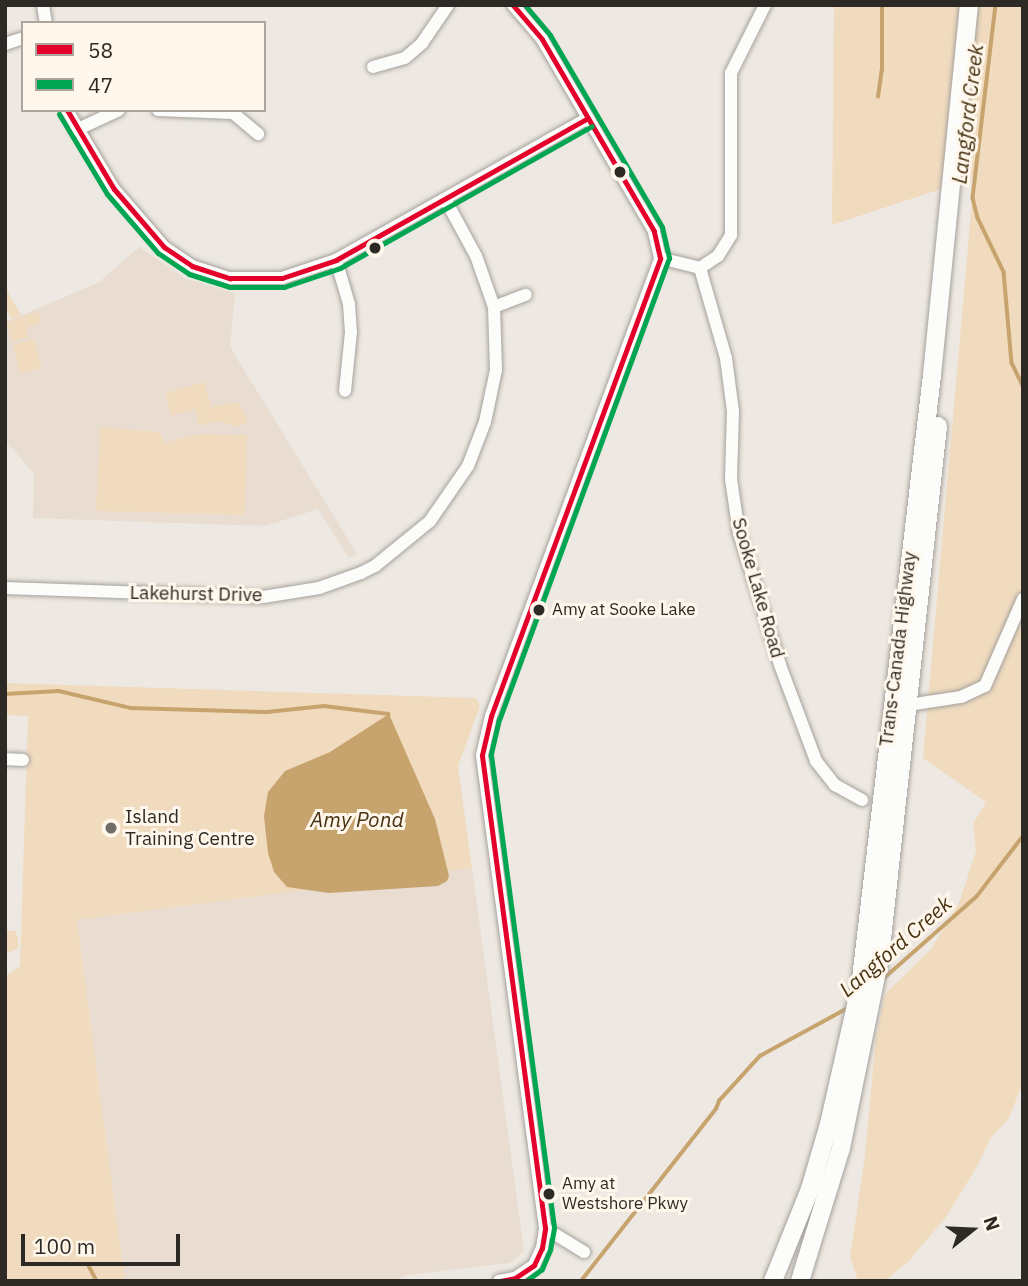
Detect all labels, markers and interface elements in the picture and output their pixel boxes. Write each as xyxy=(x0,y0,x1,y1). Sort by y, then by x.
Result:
legend xyxy=(21,21,266,112)
text: 58 xyxy=(88,36,113,64)
water label: Langford Creek xyxy=(946,43,988,185)
text: 47 xyxy=(88,71,113,99)
unlabelled marker xyxy=(613,165,627,179)
unlabelled marker xyxy=(368,241,382,255)
street label: Sooke Lake Road xyxy=(727,515,789,661)
street label: Trans-Canada Highway xyxy=(875,550,921,748)
street label: Lakehurst Drive xyxy=(129,581,263,607)
place label: Amy at Sooke Lake xyxy=(552,600,696,620)
marker: Amy at Sooke Lake xyxy=(532,603,546,617)
place label: Island Training Centre xyxy=(125,806,255,850)
water label: Amy Pond xyxy=(310,806,404,832)
marker: Island Training Centre xyxy=(103,820,119,836)
water label: Langford Creek xyxy=(834,890,956,1002)
place label: Amy at Westshore Pkwy xyxy=(562,1174,688,1214)
marker: Amy at Westshore Pkwy xyxy=(542,1187,556,1201)
north arrow xyxy=(937,1195,1007,1265)
text: N xyxy=(978,1213,1006,1234)
scale bar xyxy=(24,1220,184,1264)
text: 100 m xyxy=(34,1232,95,1260)

